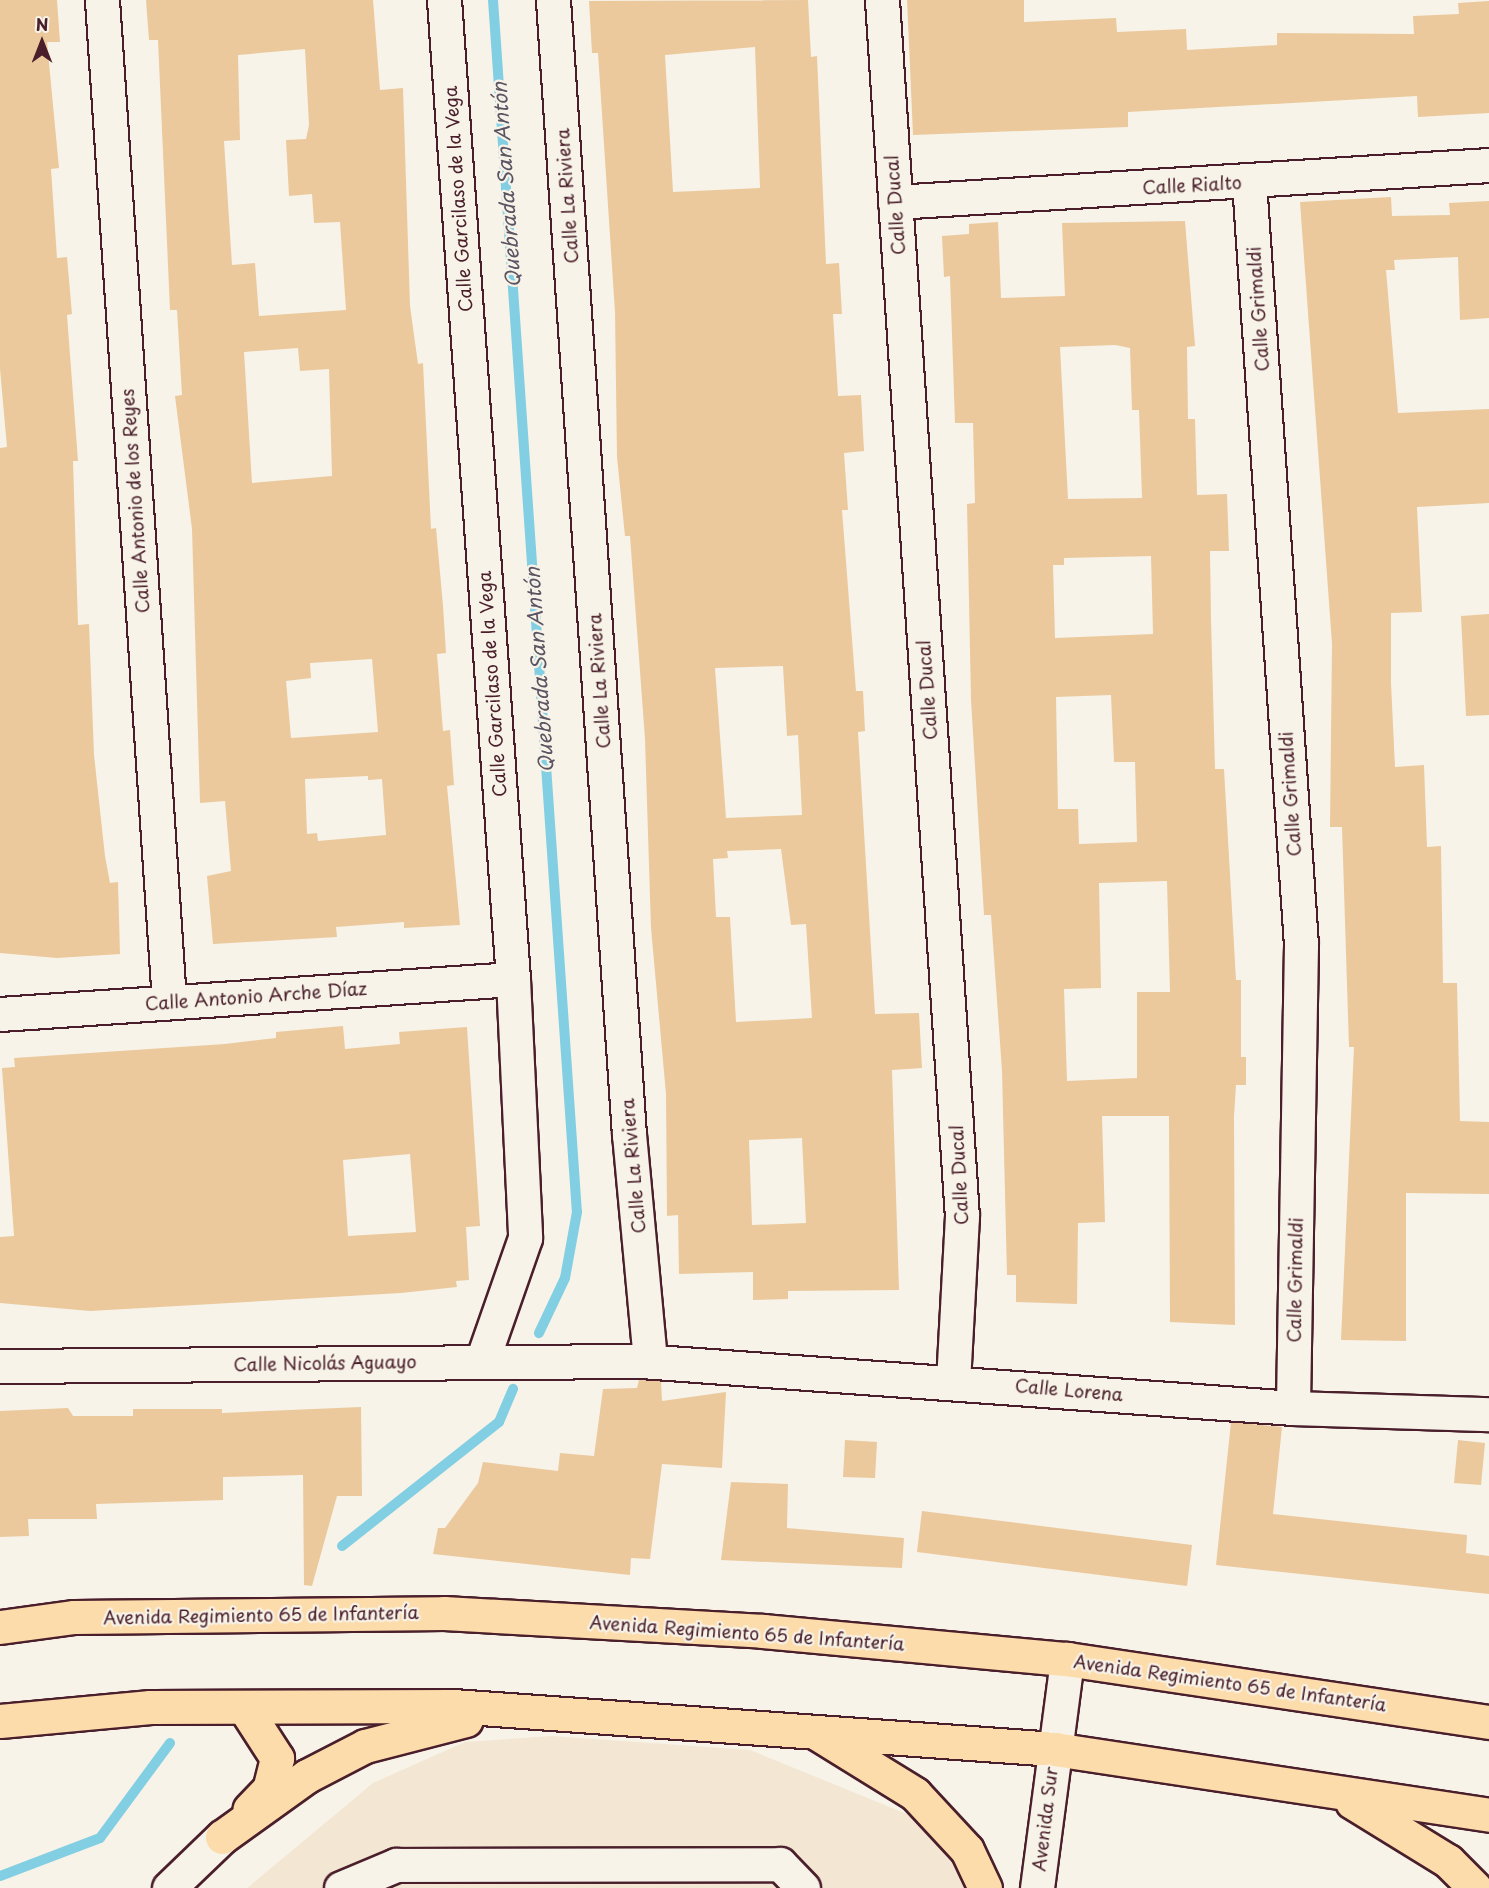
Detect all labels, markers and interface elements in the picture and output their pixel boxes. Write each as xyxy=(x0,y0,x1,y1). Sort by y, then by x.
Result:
north arrow xyxy=(12,12,72,72)
text: N xyxy=(36,12,48,36)
water label: Quebrada San Antón xyxy=(487,82,525,288)
street label: Calle Garcilaso de la Vega xyxy=(439,84,477,314)
street label: Calle La Riviera xyxy=(551,127,583,265)
street label: Calle Ducal xyxy=(881,154,909,256)
street label: Calle Rialto xyxy=(1141,172,1243,198)
street label: Calle Grimaldi xyxy=(1243,246,1273,372)
street label: Calle Antonio de los Reyes xyxy=(116,387,154,615)
water label: Quebrada San Antón xyxy=(520,567,558,773)
street label: Calle Garcilaso de la Vega xyxy=(473,569,511,799)
street label: Calle La Riviera xyxy=(583,612,615,750)
street label: Calle Ducal xyxy=(913,639,941,741)
street label: Calle Grimaldi xyxy=(1275,731,1305,857)
street label: Calle Antonio Arche Díaz xyxy=(144,977,368,1015)
street label: Calle La Riviera xyxy=(616,1097,650,1235)
street label: Calle Ducal xyxy=(946,1124,972,1226)
street label: Calle Grimaldi xyxy=(1283,1217,1307,1343)
street label: Calle Nicolás Aguayo xyxy=(233,1351,417,1375)
street label: Calle Lorena xyxy=(1014,1374,1124,1406)
street label: Avenida Regimiento 65 de Infantería xyxy=(102,1601,420,1629)
street label: Avenida Regimiento 65 de Infantería xyxy=(587,1611,907,1655)
street label: Avenida Regimiento 65 de Infantería xyxy=(1071,1650,1389,1716)
street label: Avenida Sur xyxy=(1028,1766,1062,1872)

